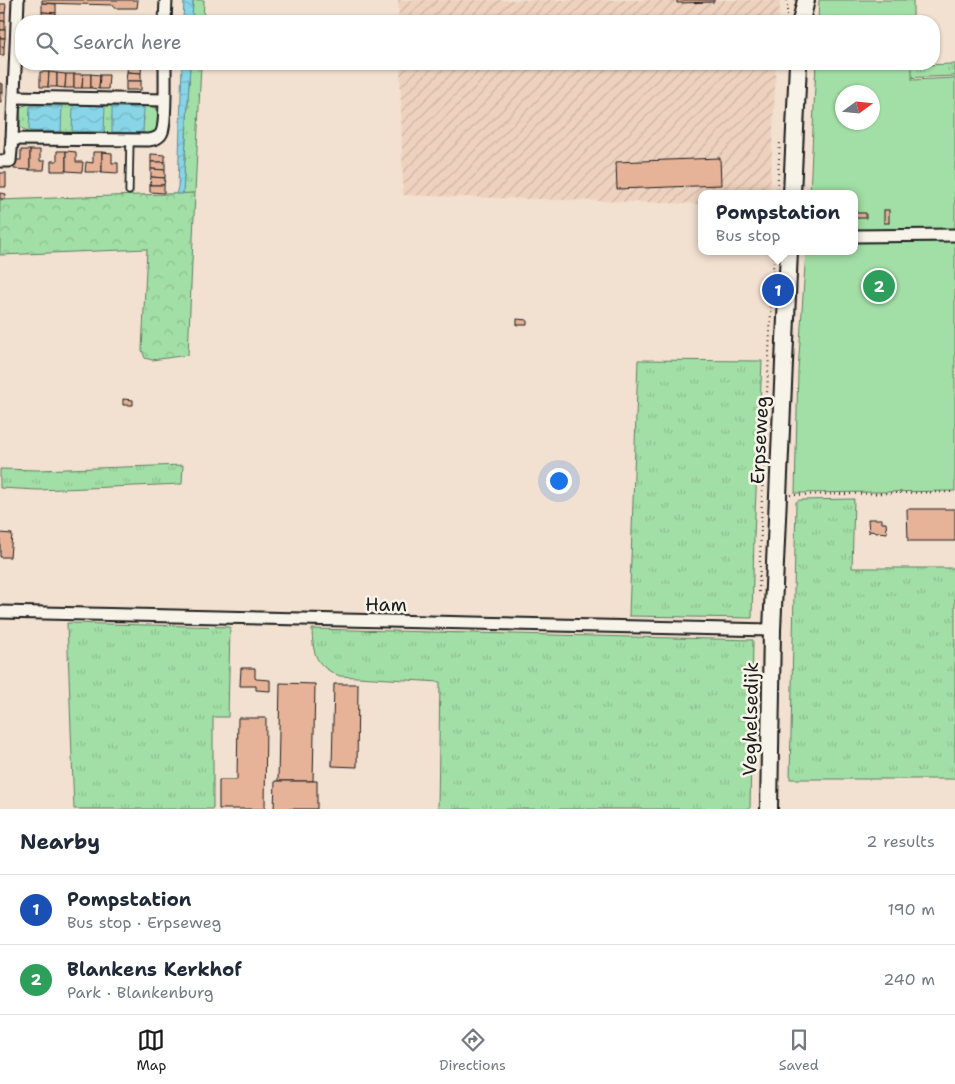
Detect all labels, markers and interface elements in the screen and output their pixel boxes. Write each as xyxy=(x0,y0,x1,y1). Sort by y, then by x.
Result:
search box xyxy=(15,15,940,70)
icon: search xyxy=(33,29,61,57)
text: Search here xyxy=(73,30,182,55)
north arrow xyxy=(835,85,880,130)
popup xyxy=(698,190,858,255)
text: Pompstation xyxy=(716,200,840,225)
text: Bus stop xyxy=(716,225,780,246)
pin: 2 xyxy=(863,267,895,305)
pin: 1 xyxy=(762,271,794,309)
street label: Erpseweg xyxy=(745,395,774,485)
your location xyxy=(546,468,572,494)
street label: Ham xyxy=(365,592,407,617)
street label: Veghelsedijk xyxy=(737,662,764,776)
text: Nearby xyxy=(20,828,100,856)
text: 2 results xyxy=(866,831,935,852)
text: Pompstation xyxy=(67,887,191,912)
text: 1 xyxy=(32,899,40,920)
text: 190 m xyxy=(888,899,935,920)
text: Bus stop · Erpseweg xyxy=(67,912,221,933)
text: Blankens Kerkhof xyxy=(67,957,242,982)
text: 2 xyxy=(30,969,42,990)
text: 240 m xyxy=(883,969,935,990)
text: Park · Blankenburg xyxy=(67,982,214,1003)
tab: Map xyxy=(136,1026,166,1074)
tab: Directions xyxy=(439,1026,506,1074)
tab: Saved xyxy=(779,1026,819,1074)

